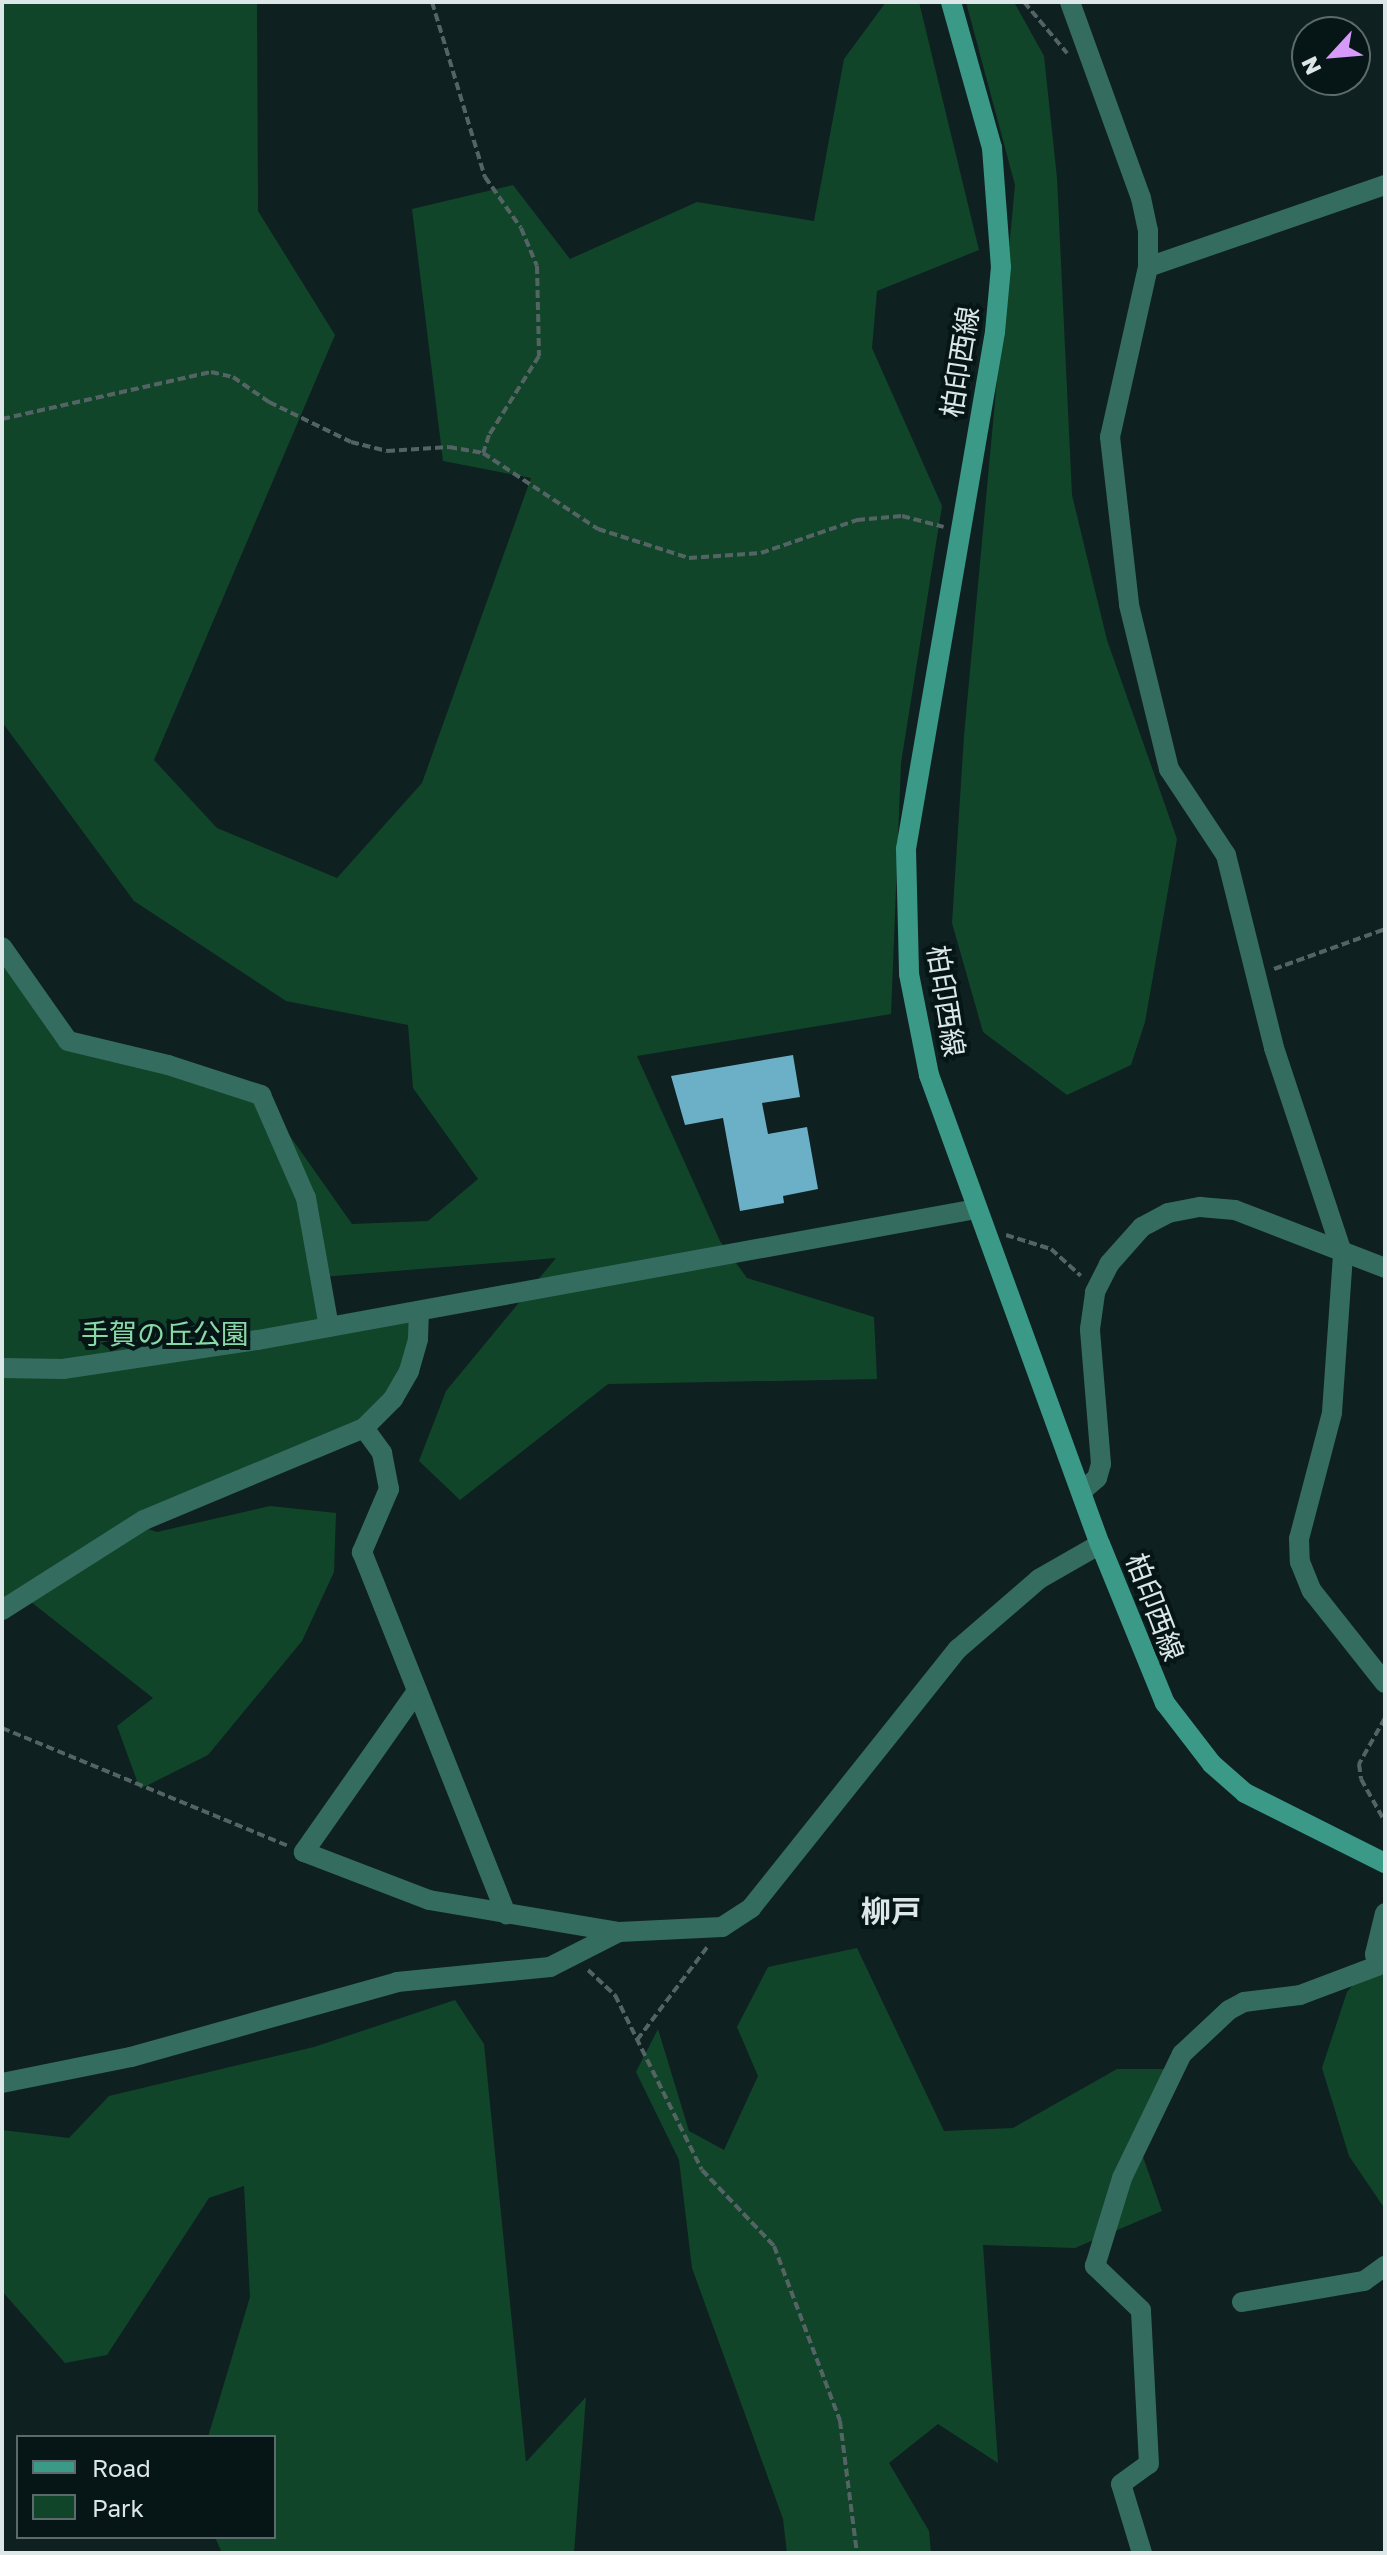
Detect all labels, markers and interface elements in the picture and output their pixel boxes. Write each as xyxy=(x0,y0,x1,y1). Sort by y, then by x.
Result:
north arrow xyxy=(1291,16,1371,96)
text: N xyxy=(1295,52,1327,79)
street label: 柏印西線 xyxy=(935,304,985,420)
street label: 柏印西線 xyxy=(921,943,971,1059)
park label: 手賀の丘公園 xyxy=(81,1317,249,1351)
street label: 柏印西線 xyxy=(1119,1549,1191,1665)
district label: 柳戸 xyxy=(861,1893,921,1929)
legend xyxy=(16,2435,276,2539)
text: Road xyxy=(92,2453,151,2482)
text: Park xyxy=(92,2493,144,2522)

